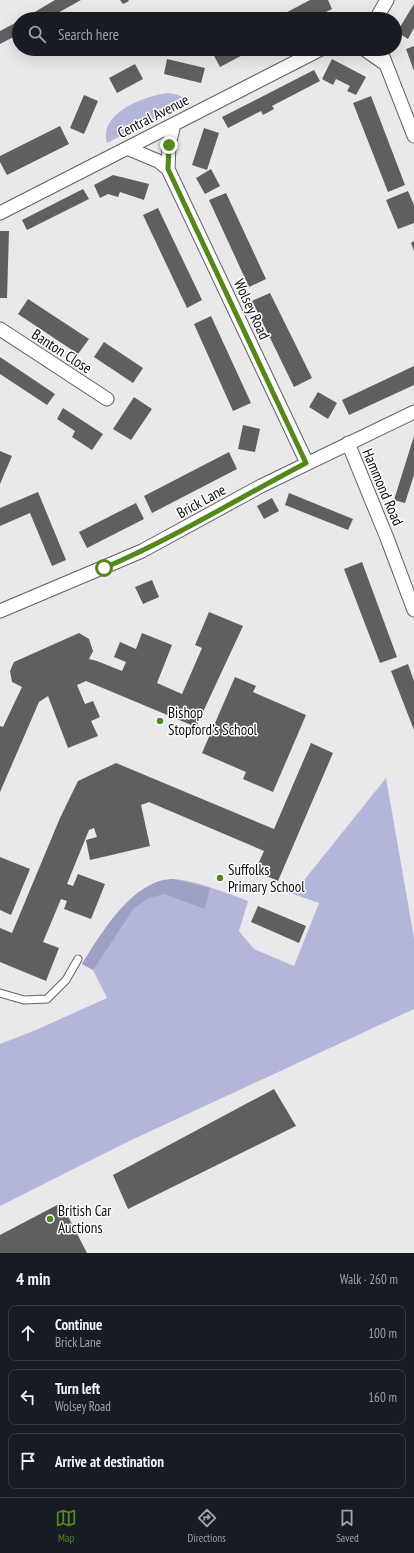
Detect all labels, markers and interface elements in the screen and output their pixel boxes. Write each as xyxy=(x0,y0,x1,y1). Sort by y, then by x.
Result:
search box xyxy=(12,12,402,56)
icon: search xyxy=(26,23,48,45)
text: Search here xyxy=(58,25,119,44)
street label: Central Avenue xyxy=(114,90,192,142)
route end xyxy=(160,136,178,154)
street label: Wolsey Road xyxy=(230,276,274,342)
street label: Banton Close xyxy=(28,325,96,377)
street label: Hammond Road xyxy=(358,446,408,528)
street label: Brick Lane xyxy=(173,480,229,522)
route start xyxy=(95,559,113,577)
place label: Bishop Stopford's School xyxy=(168,703,258,739)
marker: Bishop Stopford's School xyxy=(155,716,165,726)
place label: Suffolks Primary School xyxy=(228,860,305,896)
marker: Suffolks Primary School xyxy=(215,873,225,883)
place label: British Car Auctions xyxy=(58,1201,112,1237)
marker: British Car Auctions xyxy=(45,1214,55,1224)
text: 4 min xyxy=(16,1268,50,1290)
text: Walk · 260 m xyxy=(340,1271,398,1288)
text: Continue xyxy=(55,1315,102,1334)
icon: ahead xyxy=(17,1322,39,1344)
text: 100 m xyxy=(368,1325,397,1342)
text: Brick Lane xyxy=(55,1334,101,1351)
text: Turn left xyxy=(55,1379,100,1398)
icon: left xyxy=(17,1386,39,1408)
text: 160 m xyxy=(368,1389,397,1406)
text: Wolsey Road xyxy=(55,1398,111,1415)
icon: arrive xyxy=(17,1450,39,1472)
text: Arrive at destination xyxy=(55,1452,164,1471)
tab: Map xyxy=(55,1507,77,1545)
tab: Directions xyxy=(188,1507,226,1545)
tab: Saved xyxy=(336,1507,359,1545)

